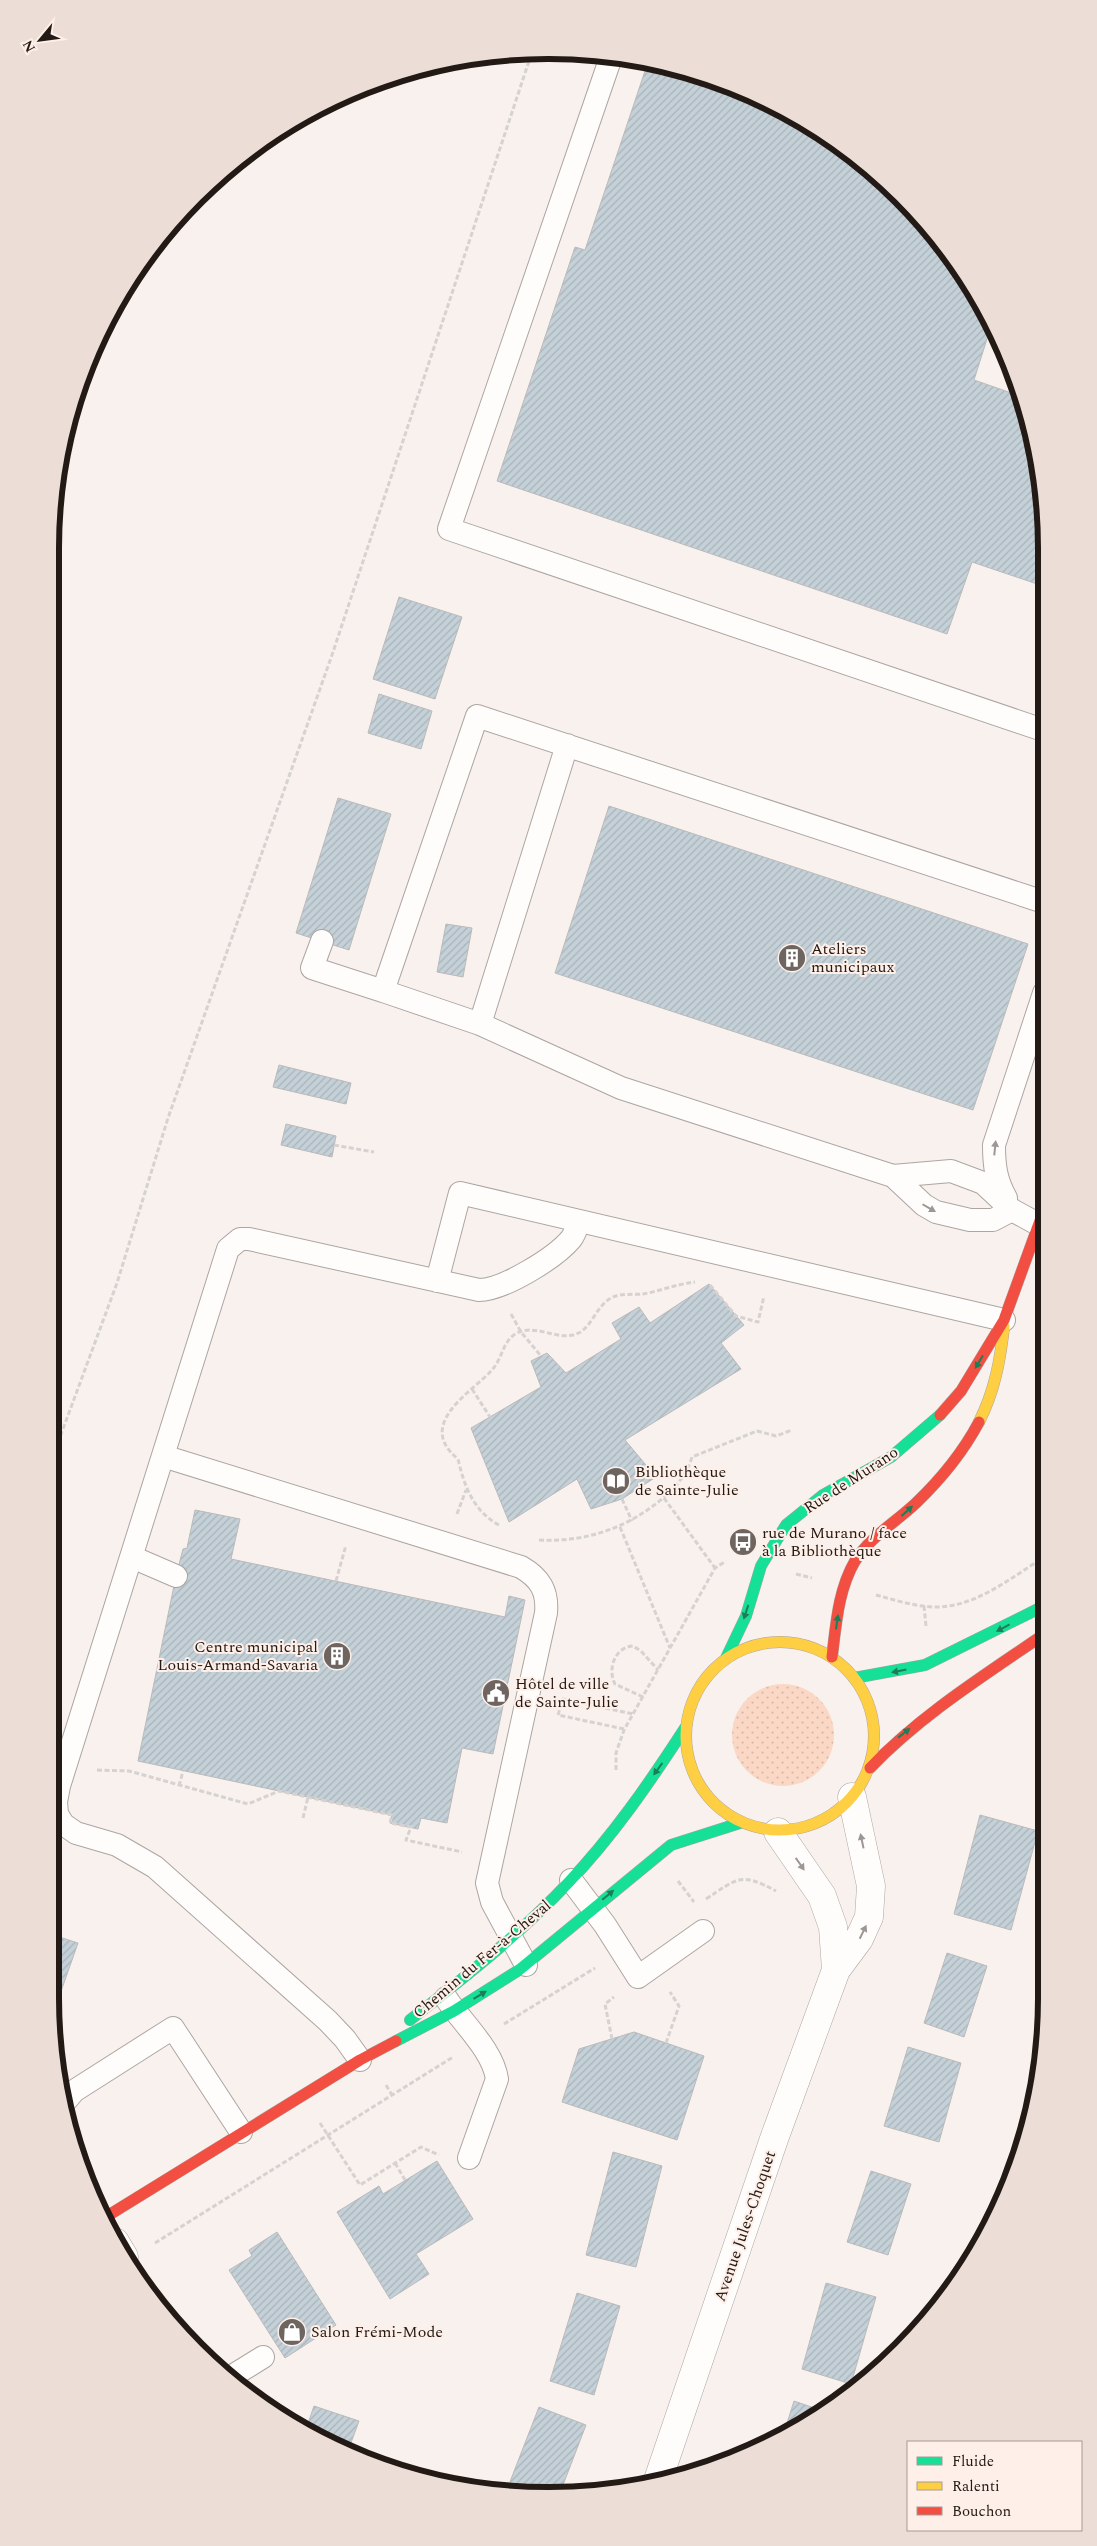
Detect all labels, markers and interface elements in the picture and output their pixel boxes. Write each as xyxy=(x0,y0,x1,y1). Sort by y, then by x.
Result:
north arrow xyxy=(15,15,65,65)
text: N xyxy=(17,36,41,56)
place label: Ateliers municipaux xyxy=(811,937,895,979)
building icon: Ateliers municipaux xyxy=(777,943,807,973)
one-way arrow xyxy=(991,1140,999,1156)
one-way arrow xyxy=(923,1203,936,1212)
one-way arrow xyxy=(974,1355,983,1368)
street label: Rue de Murano xyxy=(799,1440,903,1520)
place label: Bibliothèque de Sainte-Julie xyxy=(635,1460,739,1502)
library icon: Bibliothèque de Sainte-Julie xyxy=(601,1466,631,1496)
one-way arrow xyxy=(901,1505,913,1517)
place label: rue de Murano / face à la Bibliothèque xyxy=(762,1521,907,1563)
bus stop icon: rue de Murano / face à la Bibliothèque xyxy=(728,1527,758,1557)
one-way arrow xyxy=(742,1605,750,1620)
one-way arrow xyxy=(833,1614,841,1630)
one-way arrow xyxy=(995,1624,1010,1632)
place label: Centre municipal Louis-Armand-Savaria xyxy=(157,1635,318,1677)
building icon: Centre municipal Louis-Armand-Savaria xyxy=(322,1641,352,1671)
one-way arrow xyxy=(891,1667,907,1675)
place label: Hôtel de ville de Sainte-Julie xyxy=(515,1672,619,1714)
public building icon: Hôtel de ville de Sainte-Julie xyxy=(481,1678,511,1708)
one-way arrow xyxy=(897,1728,910,1739)
one-way arrow xyxy=(653,1762,663,1776)
one-way arrow xyxy=(857,1833,865,1849)
one-way arrow xyxy=(795,1857,805,1871)
one-way arrow xyxy=(601,1890,614,1901)
street label: Chemin du Fer-à-Cheval xyxy=(408,1894,556,2024)
one-way arrow xyxy=(859,1925,867,1939)
one-way arrow xyxy=(473,1991,486,2000)
street label: Avenue Jules-Choquet xyxy=(708,2147,782,2305)
shop icon: Salon Frémi-Mode xyxy=(277,2317,307,2347)
place label: Salon Frémi-Mode xyxy=(311,2320,443,2344)
legend xyxy=(907,2441,1082,2531)
text: Fluide xyxy=(952,2450,994,2473)
text: Ralenti xyxy=(952,2475,1000,2498)
text: Bouchon xyxy=(952,2500,1012,2523)

